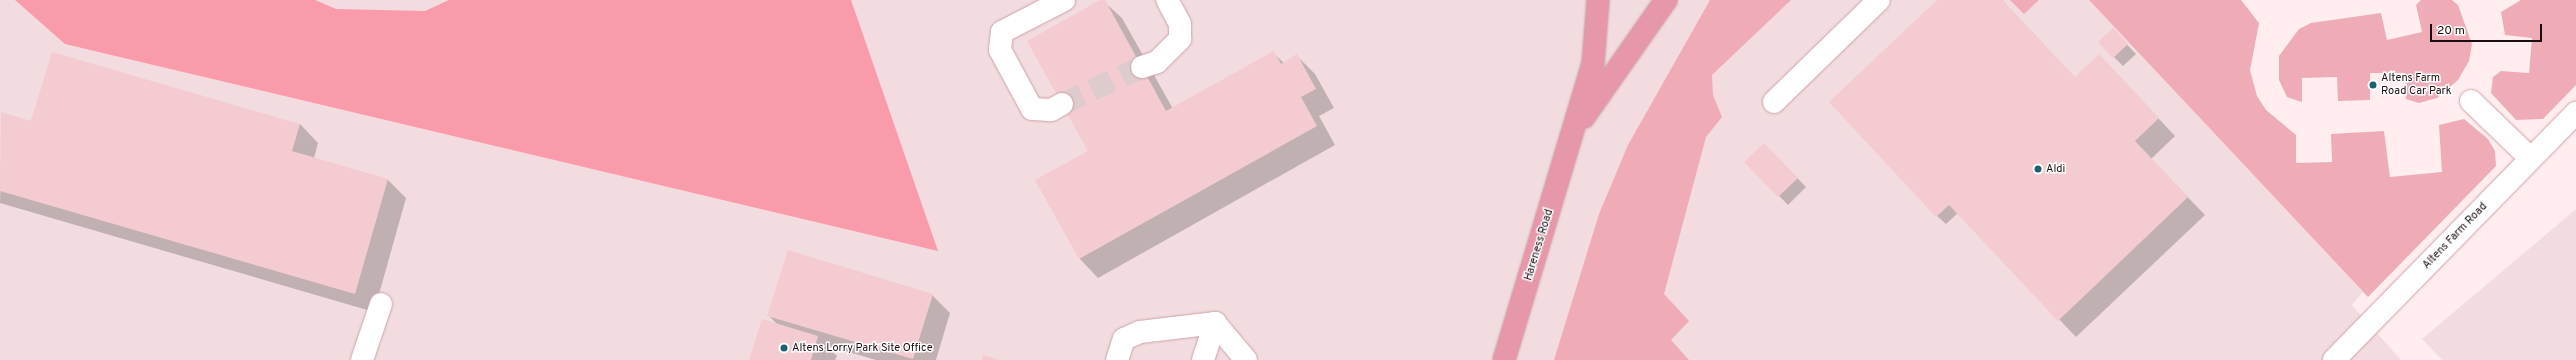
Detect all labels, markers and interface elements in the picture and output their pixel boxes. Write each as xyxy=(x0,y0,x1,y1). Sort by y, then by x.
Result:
scale bar xyxy=(2432,16,2544,42)
text: 20 m xyxy=(2437,23,2465,39)
place label: Altens Farm Road Car Park xyxy=(2381,72,2452,98)
marker: Altens Farm Road Car Park xyxy=(2368,80,2378,90)
place label: Aldi xyxy=(2046,162,2065,176)
marker: Aldi xyxy=(2033,164,2043,174)
street label: Altens Farm Road xyxy=(2420,200,2490,272)
street label: Hareness Road xyxy=(1522,208,1556,282)
place label: Altens Lorry Park Site Office xyxy=(792,341,933,355)
marker: Altens Lorry Park Site Office xyxy=(779,343,789,353)

